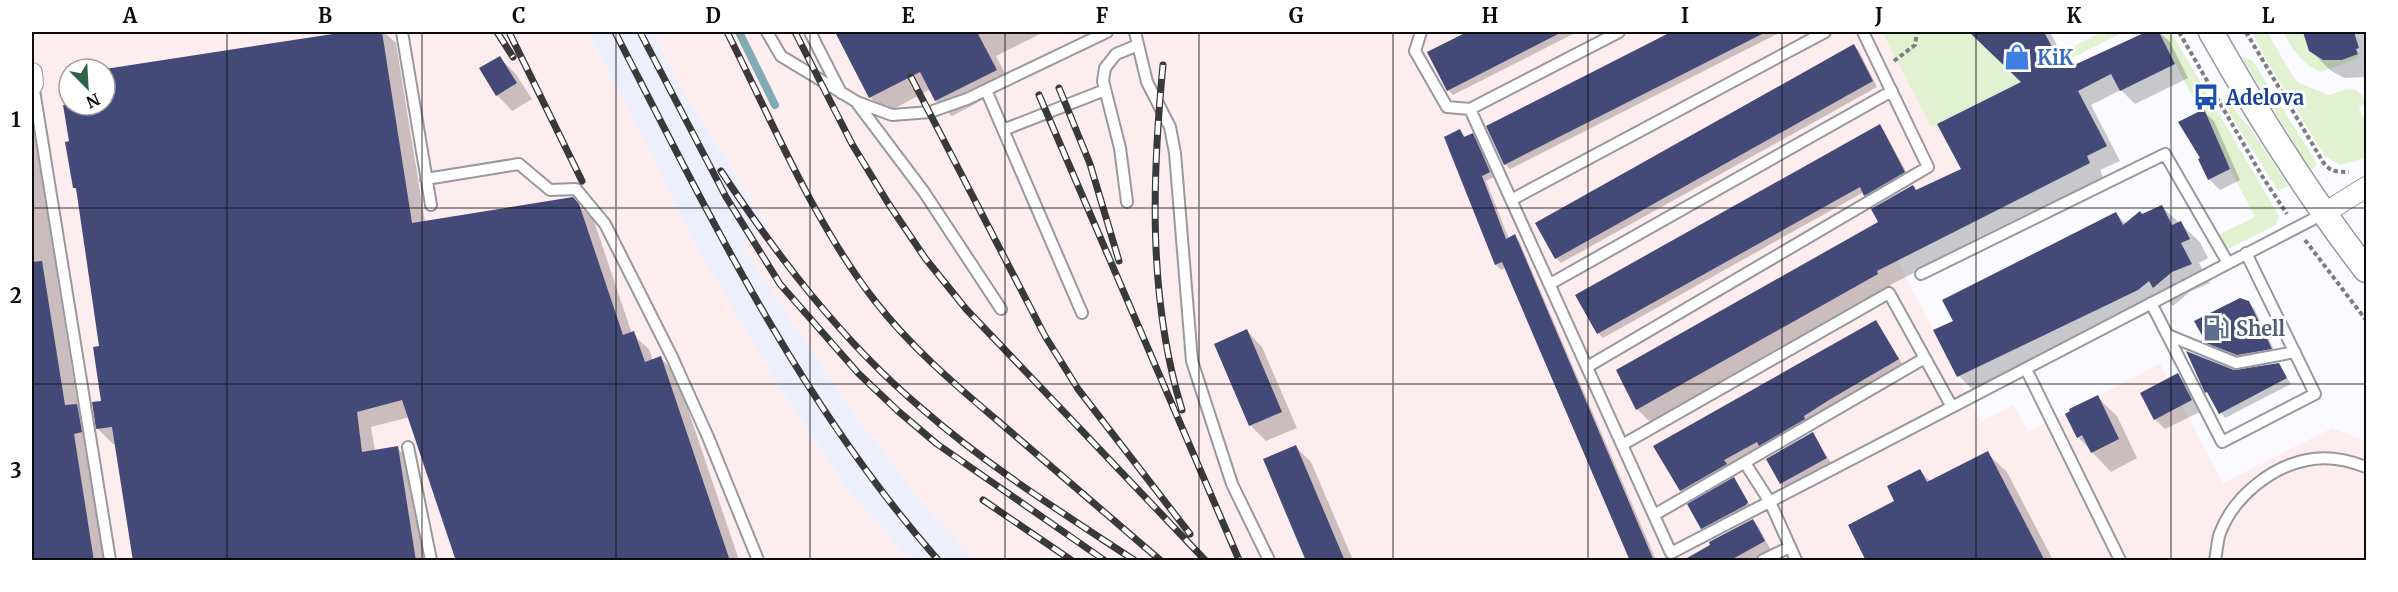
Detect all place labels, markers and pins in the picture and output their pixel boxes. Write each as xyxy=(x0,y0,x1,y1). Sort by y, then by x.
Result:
shop icon: KiK xyxy=(2002,42,2032,72)
place label: KiK xyxy=(2037,45,2074,70)
bus stop icon: Adelova xyxy=(2191,82,2221,112)
place label: Adelova xyxy=(2225,85,2304,110)
fuel station icon: Shell xyxy=(2201,313,2231,343)
place label: Shell xyxy=(2236,316,2286,341)

